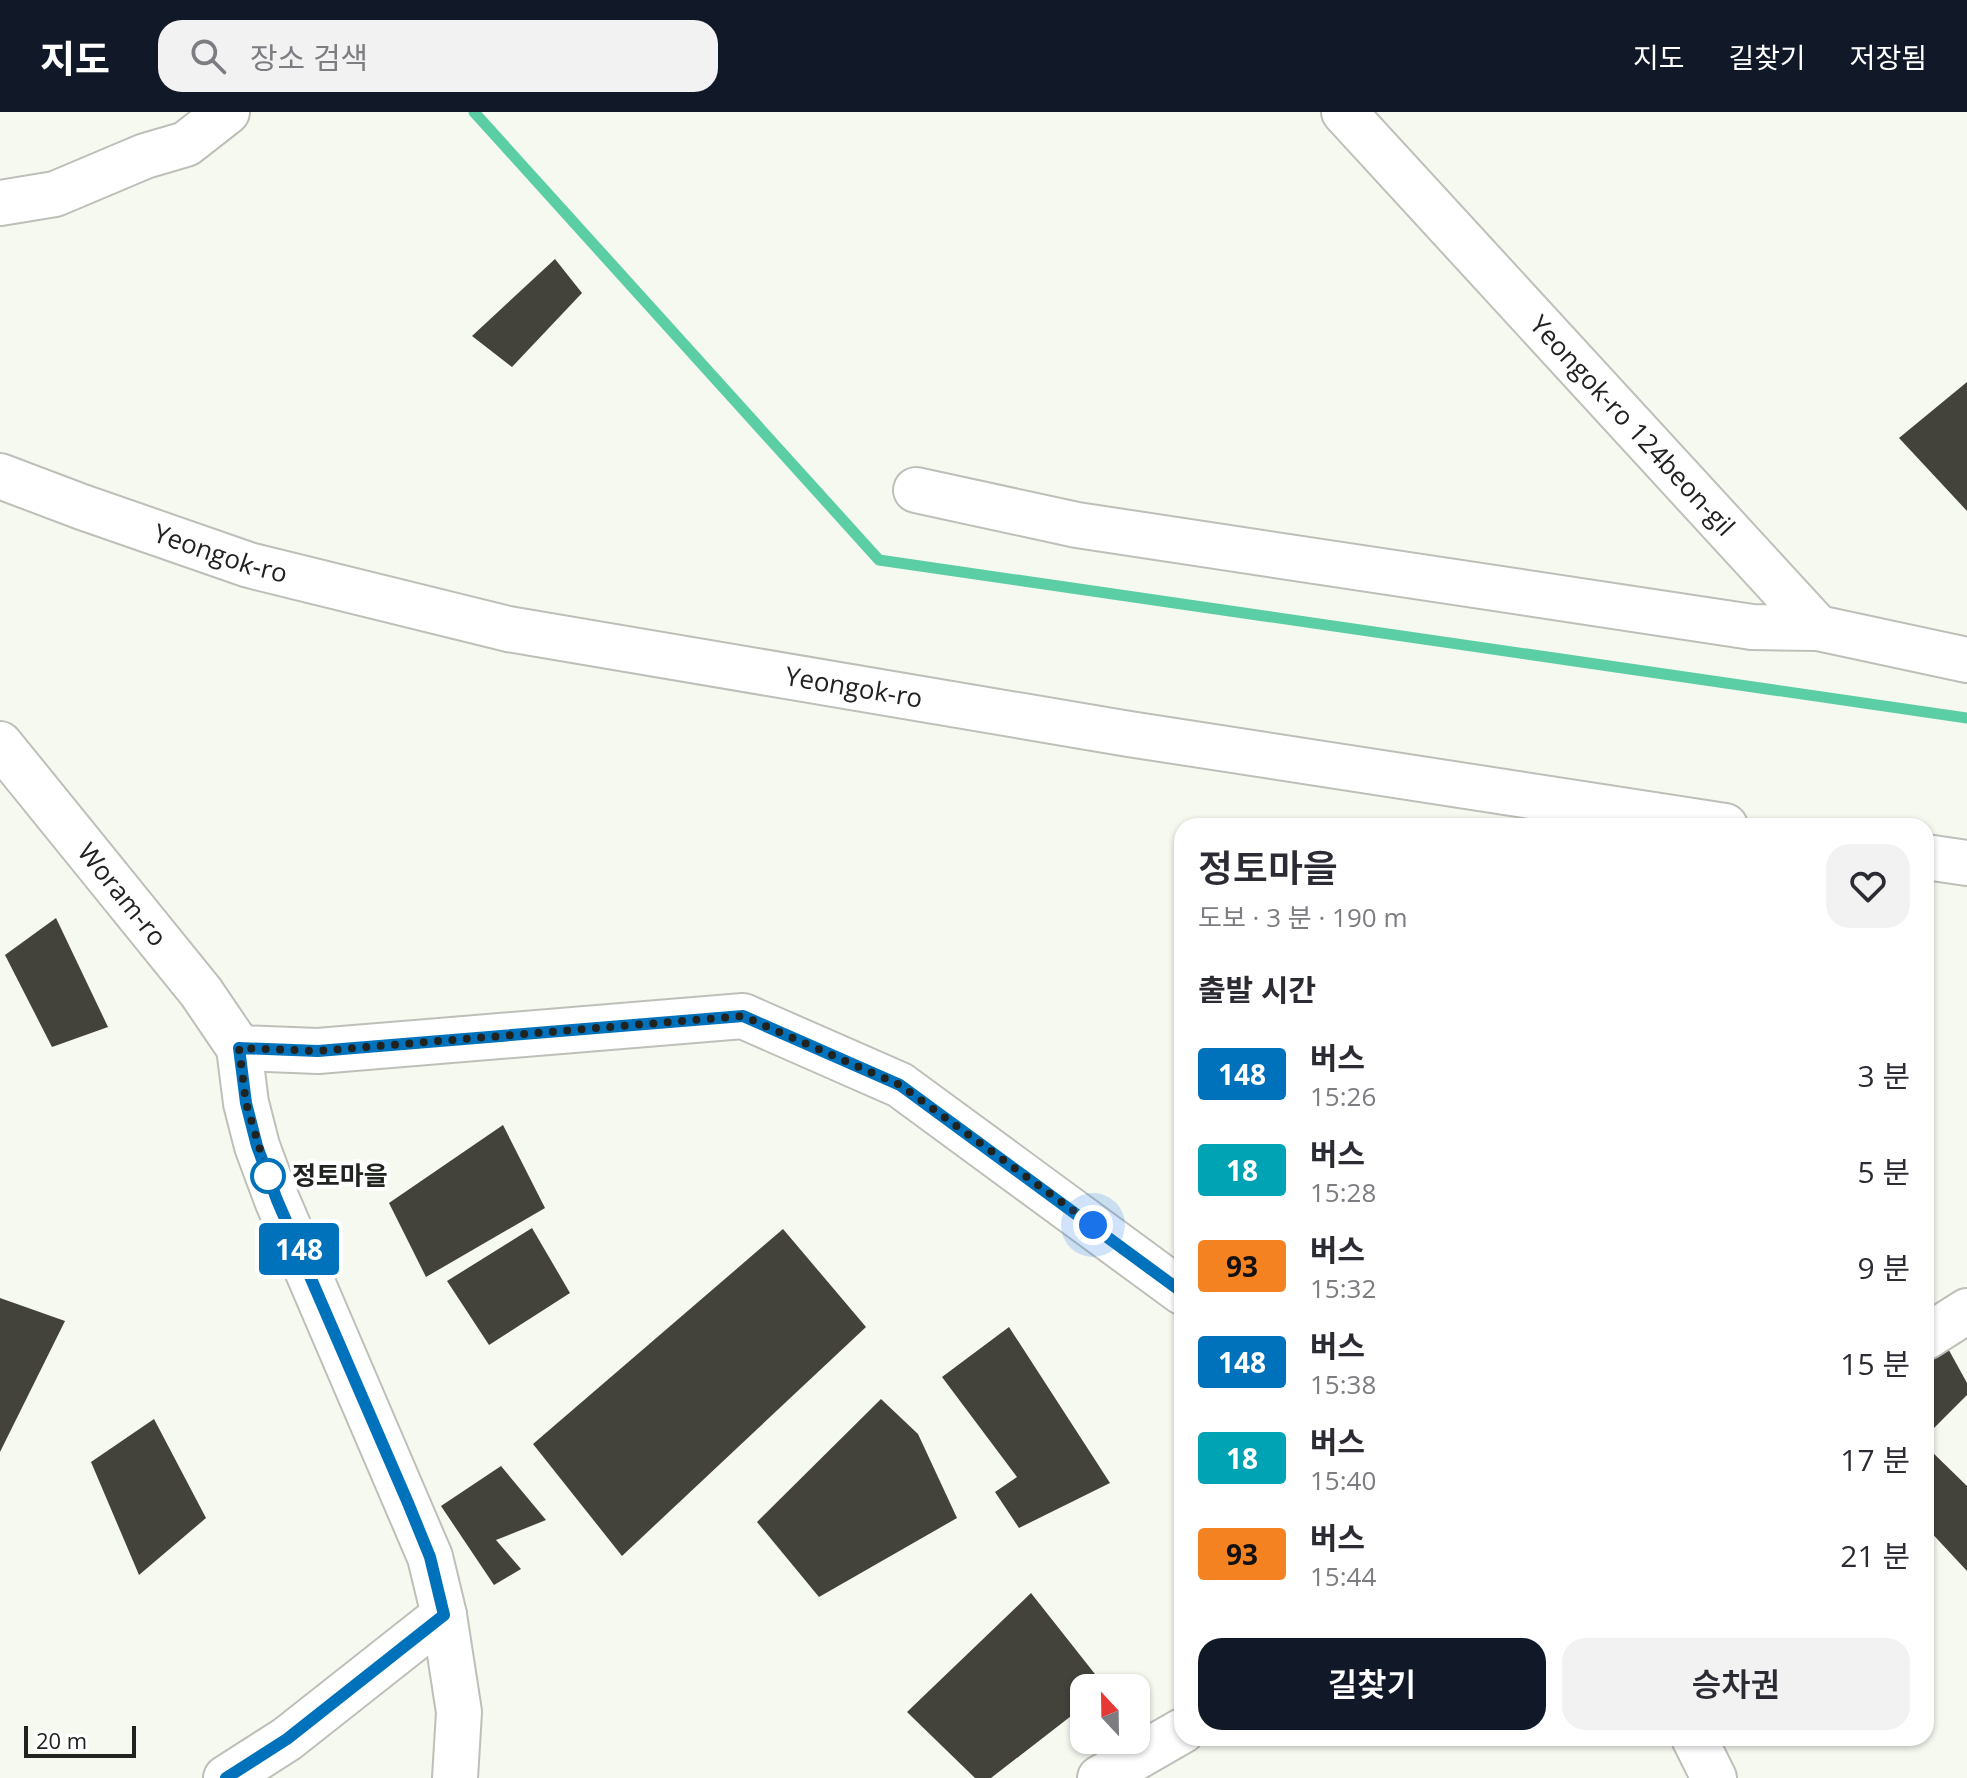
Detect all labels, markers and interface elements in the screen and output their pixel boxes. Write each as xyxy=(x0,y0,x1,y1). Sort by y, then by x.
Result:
search box xyxy=(158,20,718,92)
text: 지도 xyxy=(40,32,110,84)
icon: search xyxy=(186,34,230,78)
text: 장소 검색 xyxy=(250,37,368,78)
text: 지도 xyxy=(1633,38,1684,76)
text: 길찾기 xyxy=(1728,38,1806,76)
text: 저장됨 xyxy=(1850,38,1927,76)
street label: Yeongok-ro 124beon-gil xyxy=(1522,307,1744,543)
street label: Yeongok-ro xyxy=(149,514,291,591)
street label: Yeongok-ro xyxy=(783,657,925,716)
street label: Woram-ro xyxy=(70,835,176,953)
text: 정토마을 xyxy=(1198,841,1338,893)
button: heart xyxy=(1826,844,1910,928)
text: 도보 · 3 분 · 190 m xyxy=(1198,899,1407,935)
text: 출발 시간 xyxy=(1198,969,1316,1010)
text: 버스 xyxy=(1310,1037,1365,1078)
text: 148 xyxy=(1218,1055,1266,1093)
text: 3 분 xyxy=(1857,1055,1910,1096)
text: 15:26 xyxy=(1310,1078,1376,1114)
text: 버스 xyxy=(1310,1133,1365,1174)
text: 18 xyxy=(1226,1151,1258,1189)
text: 5 분 xyxy=(1857,1151,1910,1192)
place label: 정토마을 xyxy=(292,1157,388,1193)
marker: 정토마을 xyxy=(251,1159,285,1193)
text: 15:28 xyxy=(1310,1174,1376,1210)
your location xyxy=(1073,1205,1113,1245)
line badge: 148 xyxy=(253,1223,345,1275)
text: 버스 xyxy=(1310,1229,1365,1270)
text: 148 xyxy=(275,1230,323,1268)
text: 93 xyxy=(1226,1247,1258,1285)
text: 9 분 xyxy=(1857,1247,1910,1288)
text: 15:32 xyxy=(1310,1270,1376,1306)
text: 버스 xyxy=(1310,1325,1365,1366)
text: 148 xyxy=(1218,1343,1266,1381)
text: 15 분 xyxy=(1840,1343,1910,1384)
text: 15:38 xyxy=(1310,1366,1376,1402)
text: 버스 xyxy=(1310,1421,1365,1462)
text: 18 xyxy=(1226,1439,1258,1477)
text: 17 분 xyxy=(1840,1439,1910,1480)
text: 15:40 xyxy=(1310,1462,1376,1498)
text: 버스 xyxy=(1310,1517,1365,1558)
text: 93 xyxy=(1226,1535,1258,1573)
text: 21 분 xyxy=(1840,1535,1910,1576)
text: 15:44 xyxy=(1310,1558,1376,1594)
button: 길찾기 xyxy=(1198,1638,1546,1730)
button: 승차권 xyxy=(1562,1638,1910,1730)
north arrow xyxy=(1070,1674,1150,1754)
map controls xyxy=(1070,1674,1150,1754)
scale bar xyxy=(24,1722,136,1758)
text: 20 m xyxy=(36,1725,87,1755)

